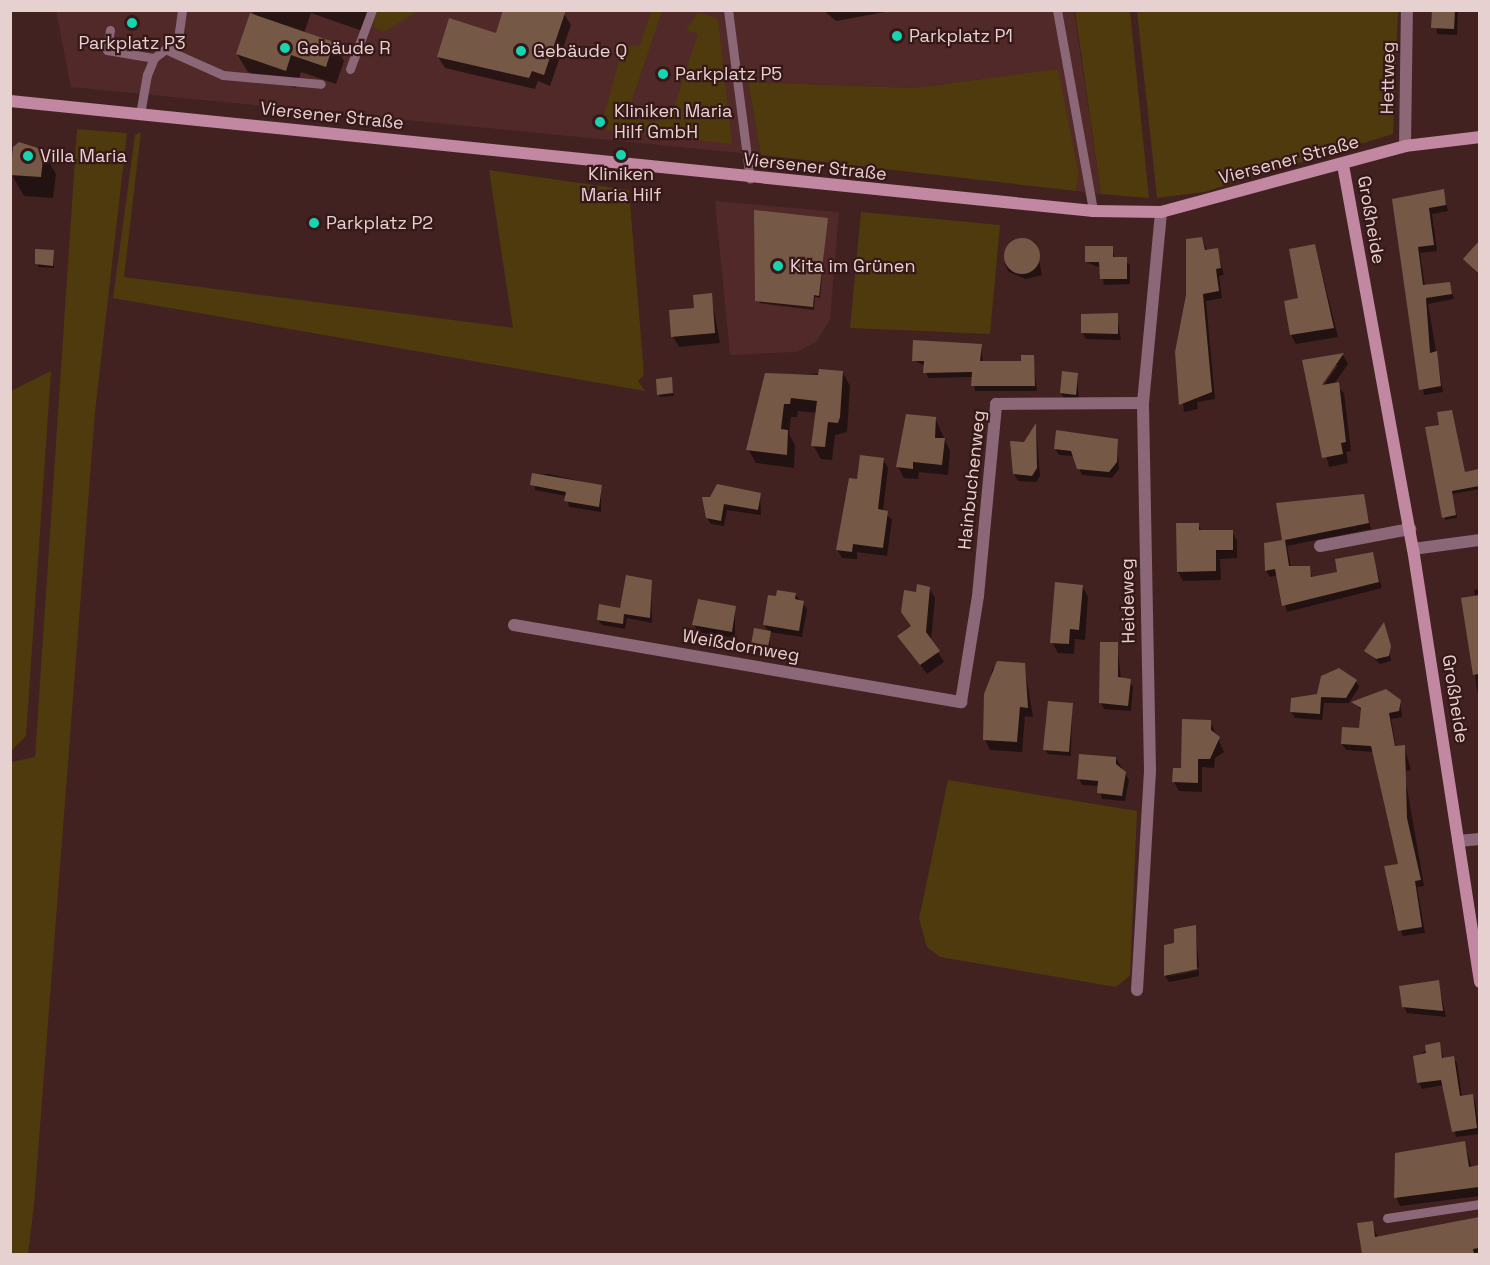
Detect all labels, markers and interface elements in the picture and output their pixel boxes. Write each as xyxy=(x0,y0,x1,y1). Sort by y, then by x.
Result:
marker: Parkplatz P3 xyxy=(125,16,139,30)
place label: Parkplatz P1 xyxy=(909,25,1013,47)
marker: Parkplatz P1 xyxy=(890,29,904,43)
place label: Parkplatz P3 xyxy=(78,32,186,54)
place label: Gebäude R xyxy=(297,37,390,59)
place label: Gebäude Q xyxy=(533,40,627,62)
marker: Gebäude R xyxy=(278,41,292,55)
street label: Hettweg xyxy=(1377,41,1399,115)
marker: Gebäude Q xyxy=(514,44,528,58)
place label: Parkplatz P5 xyxy=(675,63,782,85)
marker: Parkplatz P5 xyxy=(656,67,670,81)
street label: Viersener Straße xyxy=(259,98,405,134)
place label: Kliniken Maria Hilf GmbH xyxy=(614,101,732,144)
marker: Kliniken Maria Hilf GmbH xyxy=(591,113,609,131)
street label: Viersener Straße xyxy=(1217,131,1361,189)
place label: Villa Maria xyxy=(40,145,127,167)
marker: Kliniken Maria Hilf xyxy=(614,148,628,162)
marker: Villa Maria xyxy=(21,149,35,163)
street label: Viersener Straße xyxy=(742,149,888,185)
place label: Kliniken Maria Hilf xyxy=(581,164,661,207)
street label: Großheide xyxy=(1353,174,1389,266)
place label: Parkplatz P2 xyxy=(326,212,433,234)
marker: Parkplatz P2 xyxy=(307,216,321,230)
place label: Kita im Grünen xyxy=(790,255,916,277)
marker: Kita im Grünen xyxy=(771,259,785,273)
street label: Hainbuchenweg xyxy=(954,409,990,551)
street label: Heideweg xyxy=(1116,558,1140,644)
street label: Weißdornweg xyxy=(681,625,801,667)
street label: Großheide xyxy=(1437,653,1473,745)

